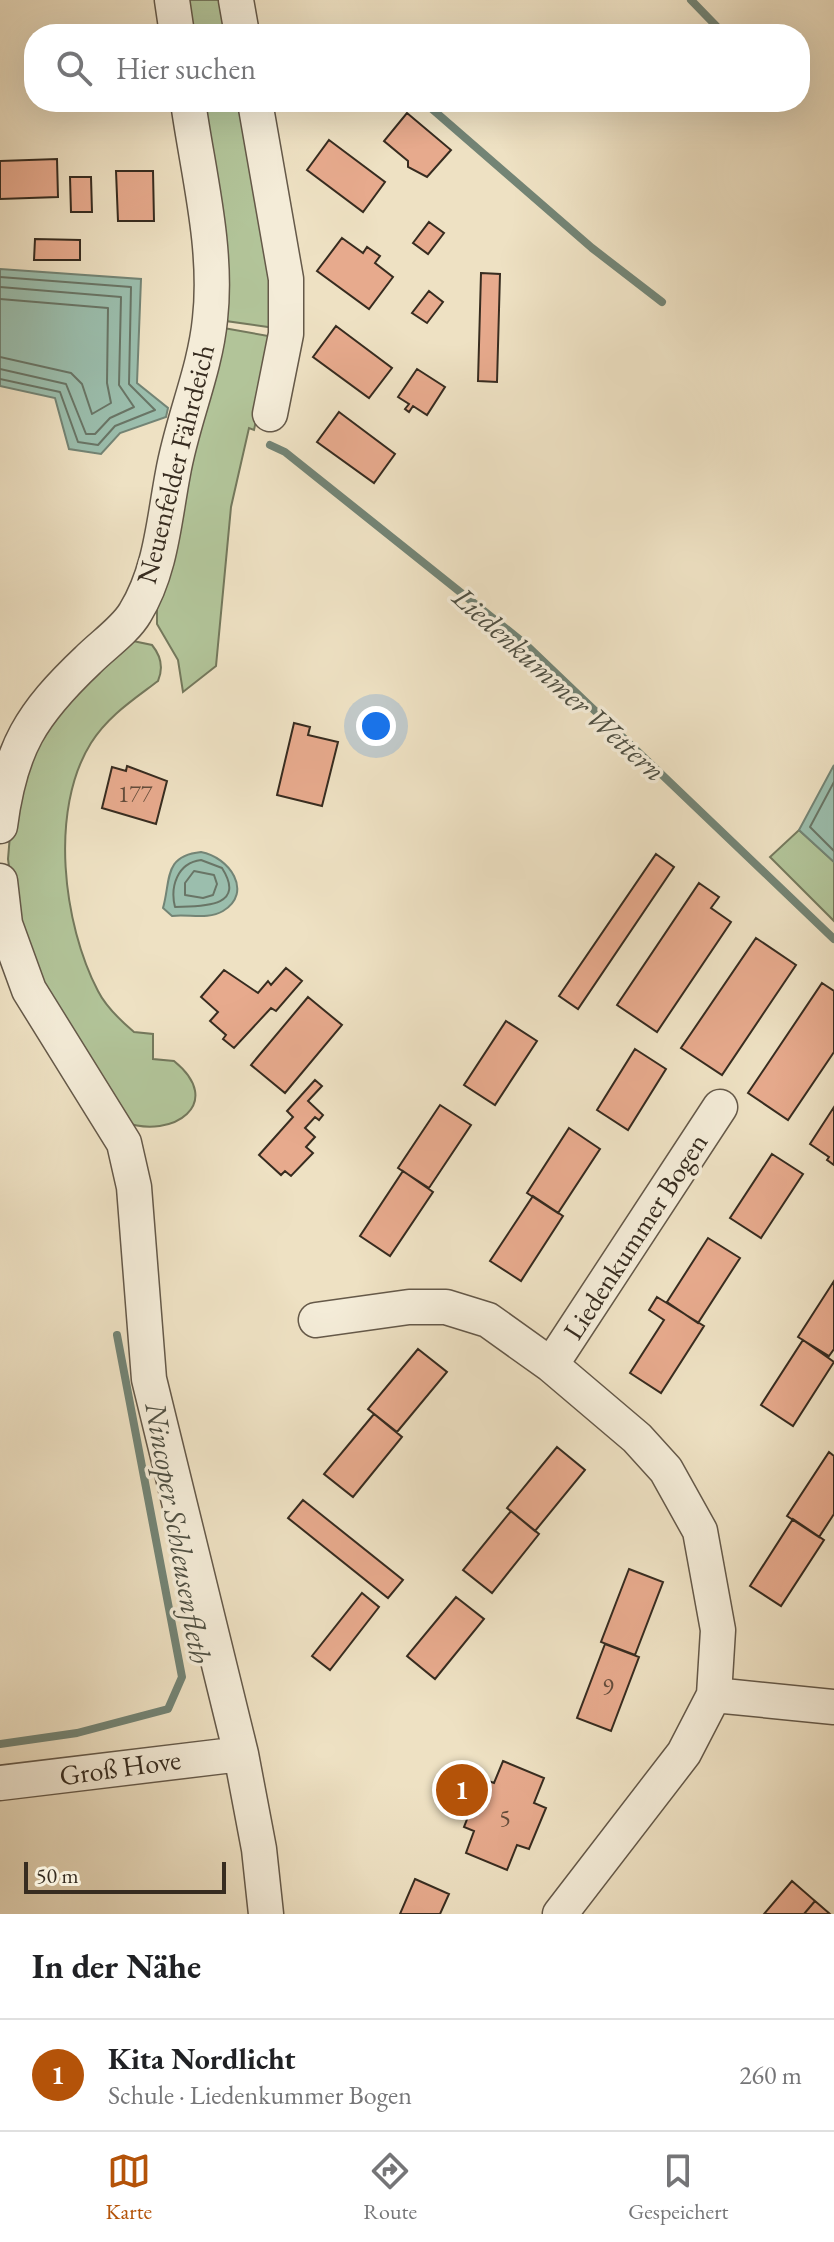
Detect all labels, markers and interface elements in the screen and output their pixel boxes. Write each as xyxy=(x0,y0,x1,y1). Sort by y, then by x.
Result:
search box xyxy=(24,24,810,112)
icon: search xyxy=(52,46,96,90)
text: Hier suchen xyxy=(116,49,256,88)
street label: Neuenfelder Fährdeich xyxy=(128,340,222,588)
water label: Liedenkummer Wettern xyxy=(444,577,674,790)
your location xyxy=(356,706,396,746)
house number: 177 xyxy=(118,778,153,809)
street label: Liedenkummer Bogen xyxy=(555,1126,715,1346)
water label: Nincoper Schleusenfleth xyxy=(136,1398,221,1667)
house number: 9 xyxy=(602,1671,614,1702)
street label: Groß Hove xyxy=(57,1741,183,1793)
pin: 1 xyxy=(436,1760,488,1820)
house number: 5 xyxy=(499,1802,511,1833)
scale bar xyxy=(24,1858,226,1894)
text: 50 m xyxy=(36,1861,79,1890)
text: In der Nähe xyxy=(32,1944,201,1988)
text: Kita Nordlicht xyxy=(108,2039,296,2078)
text: 1 xyxy=(51,2058,65,2092)
text: 260 m xyxy=(739,2058,802,2092)
text: Schule · Liedenkummer Bogen xyxy=(108,2078,412,2112)
tab: Karte xyxy=(106,2149,152,2226)
tab: Route xyxy=(363,2149,417,2226)
tab: Gespeichert xyxy=(628,2149,728,2226)

